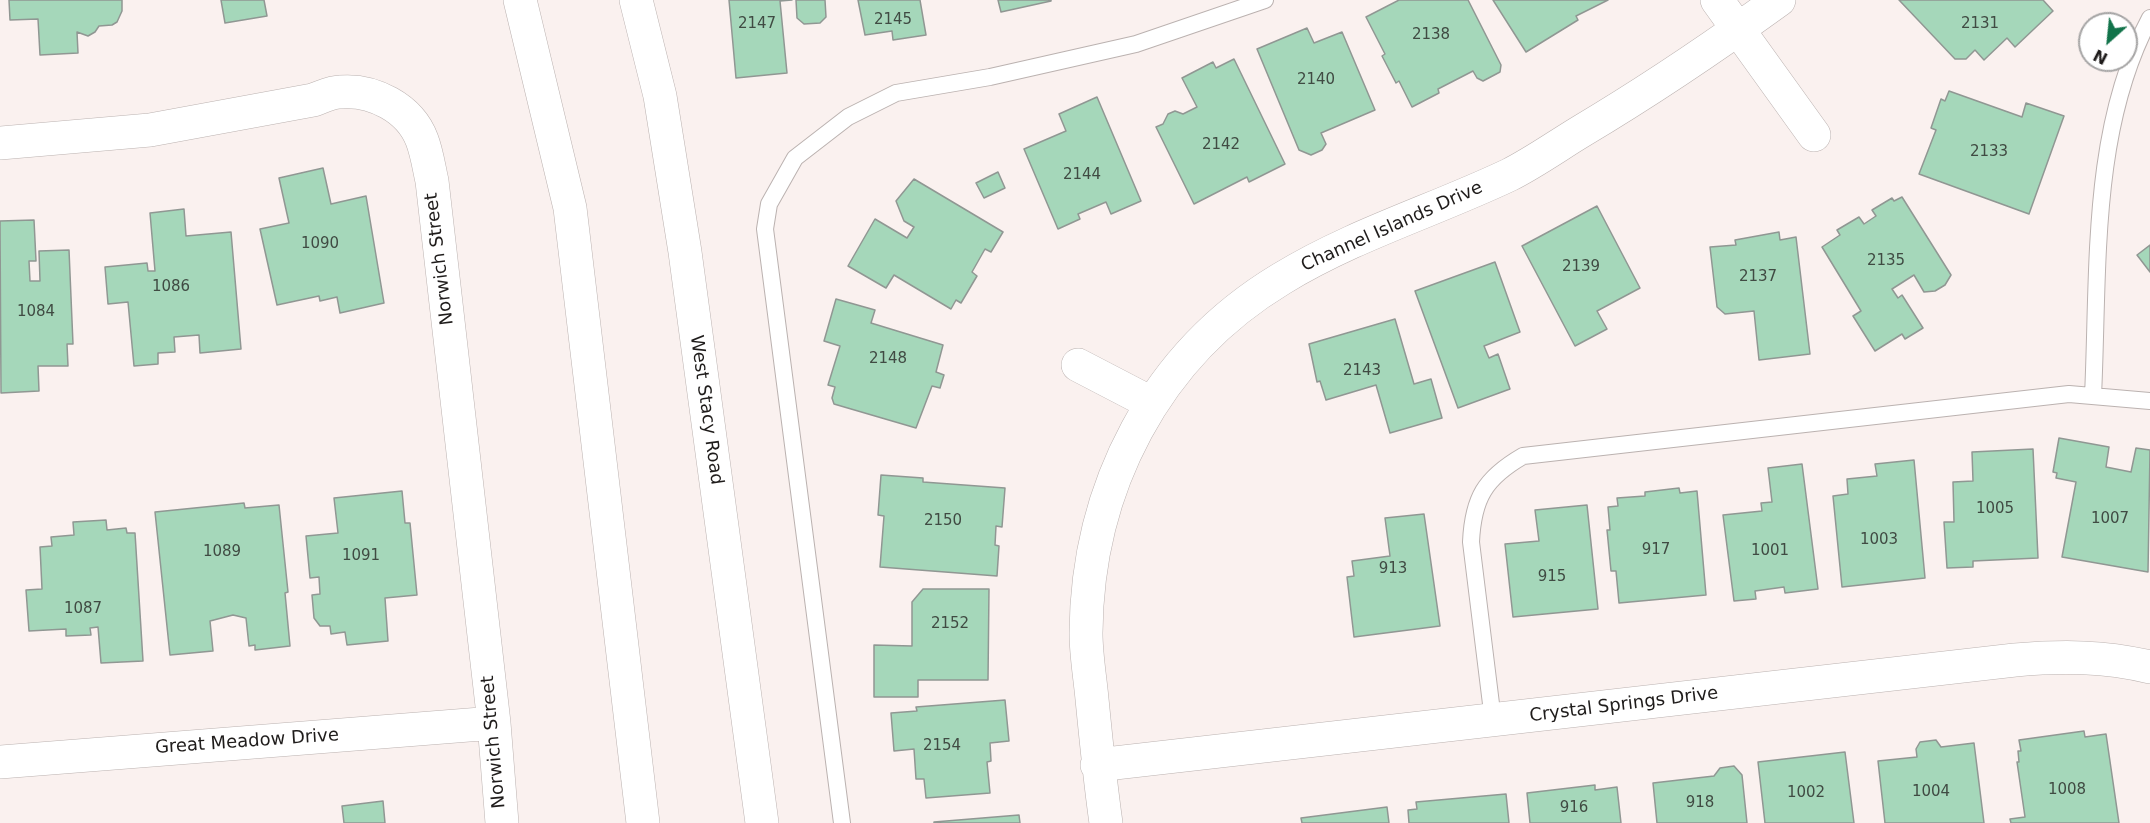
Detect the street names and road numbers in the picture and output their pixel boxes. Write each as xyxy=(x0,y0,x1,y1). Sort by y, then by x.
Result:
street label: Channel Islands Drive xyxy=(1298,177,1486,277)
street label: Norwich Street xyxy=(421,192,459,326)
street label: West Stacy Road xyxy=(685,334,727,486)
street label: Norwich Street xyxy=(477,675,511,809)
street label: Crystal Springs Drive xyxy=(1528,683,1720,727)
street label: Great Meadow Drive xyxy=(154,725,340,759)

